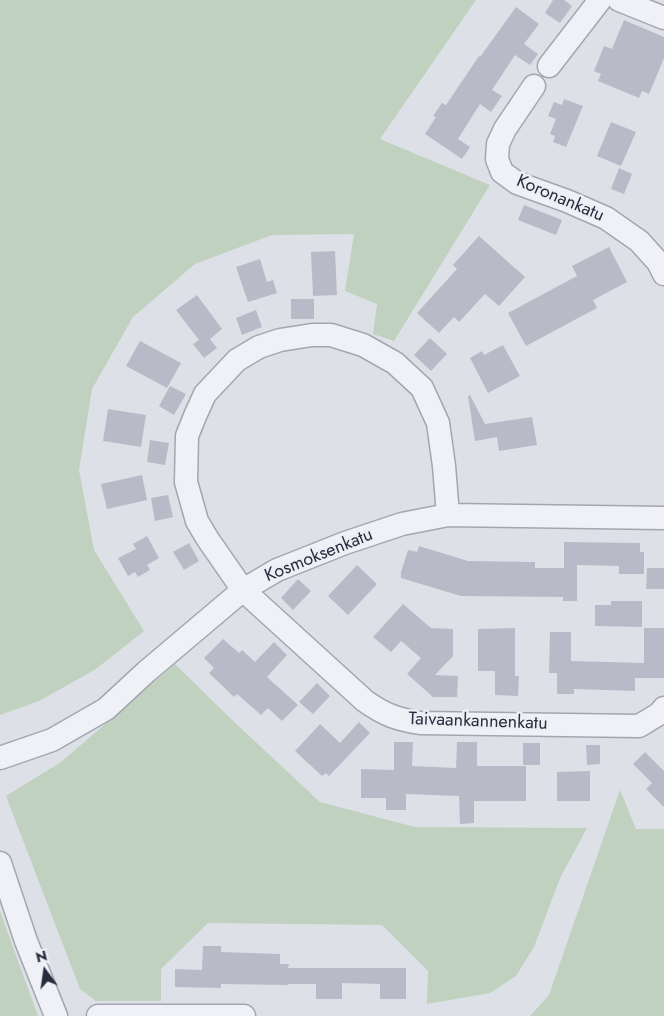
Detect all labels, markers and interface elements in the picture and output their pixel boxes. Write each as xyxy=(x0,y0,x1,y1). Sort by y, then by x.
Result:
street label: Koronankatu xyxy=(513,171,607,227)
street label: Kosmoksenkatu xyxy=(262,524,376,588)
street label: Taivaankannenkatu xyxy=(408,709,548,735)
text: N xyxy=(34,945,49,967)
north arrow xyxy=(20,946,70,996)

